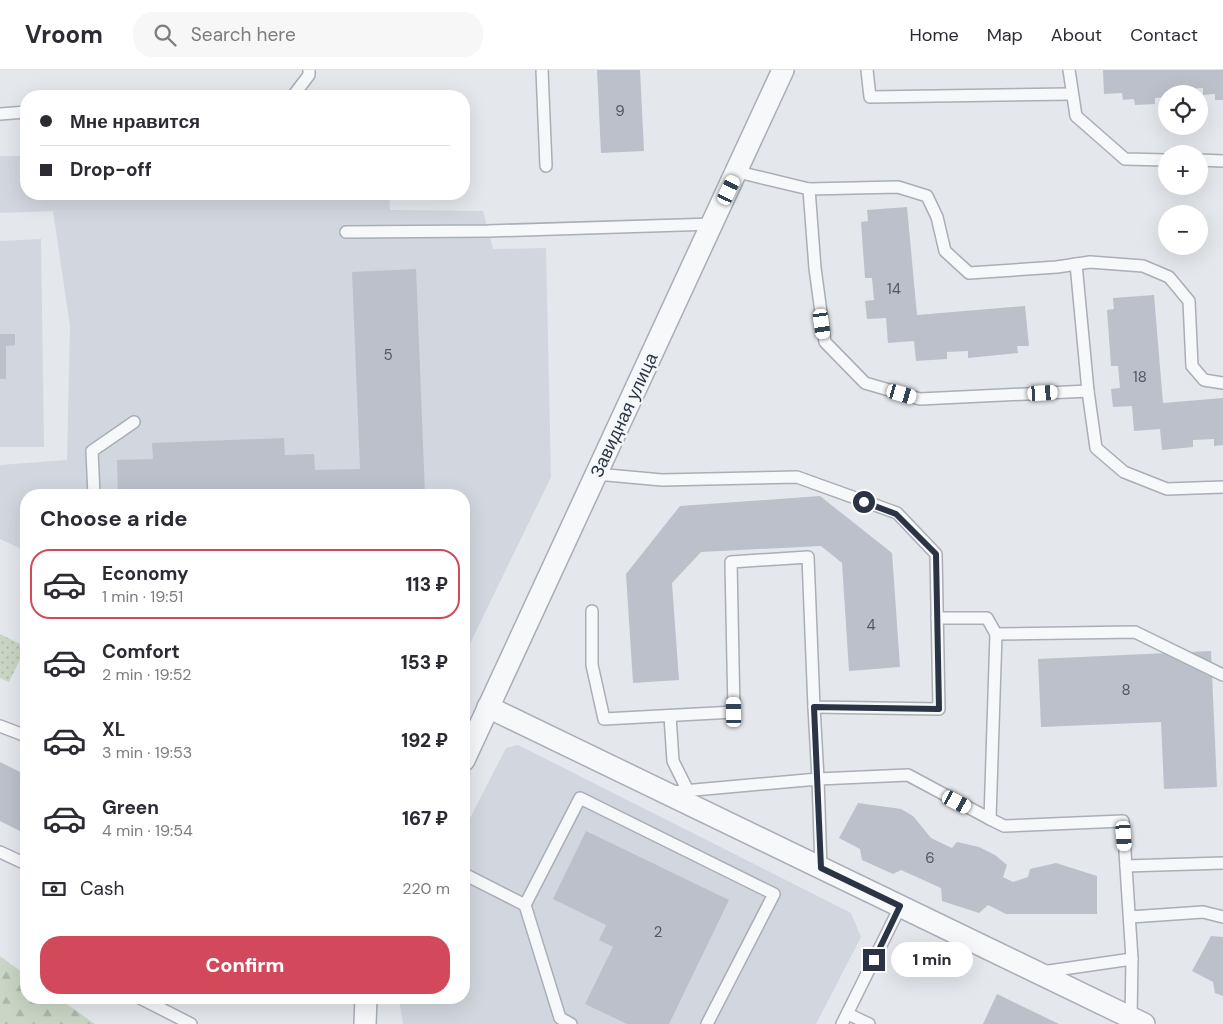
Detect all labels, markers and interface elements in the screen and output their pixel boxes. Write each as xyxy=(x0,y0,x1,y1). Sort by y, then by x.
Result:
search box xyxy=(133,12,483,57)
text: Vroom xyxy=(25,19,103,50)
icon: search xyxy=(151,21,179,49)
text: Search here xyxy=(191,22,296,47)
text: Home xyxy=(909,23,959,47)
text: Map xyxy=(987,23,1023,47)
text: About xyxy=(1051,23,1102,47)
text: Contact xyxy=(1130,23,1198,47)
map controls xyxy=(1158,85,1208,255)
button: locate xyxy=(1158,85,1208,135)
house number: 9 xyxy=(615,101,625,121)
text: Мне нравится xyxy=(70,109,200,134)
button: + xyxy=(1158,145,1208,195)
text: Drop-off xyxy=(70,157,152,182)
car xyxy=(715,173,742,207)
button: − xyxy=(1158,205,1208,255)
house number: 14 xyxy=(887,279,901,299)
car xyxy=(812,308,831,340)
house number: 5 xyxy=(383,345,393,365)
street label: Завидная улица xyxy=(585,348,664,481)
house number: 18 xyxy=(1133,367,1147,387)
car xyxy=(885,383,918,405)
car xyxy=(1027,385,1058,401)
route start xyxy=(853,491,875,513)
text: Choose a ride xyxy=(40,504,188,533)
text: Economy xyxy=(102,561,189,586)
icon: car xyxy=(42,562,87,607)
text: 113 ₽ xyxy=(406,572,448,597)
text: 1 min · 19:51 xyxy=(102,586,183,607)
house number: 4 xyxy=(866,615,876,635)
text: Comfort xyxy=(102,639,180,664)
icon: car xyxy=(42,640,87,685)
text: 153 ₽ xyxy=(401,650,448,675)
text: 2 min · 19:52 xyxy=(102,664,191,685)
house number: 8 xyxy=(1121,680,1131,700)
car xyxy=(726,697,741,727)
text: XL xyxy=(102,717,125,742)
icon: car xyxy=(42,718,87,763)
text: 192 ₽ xyxy=(401,728,448,753)
text: 3 min · 19:53 xyxy=(102,742,192,763)
car xyxy=(940,788,973,816)
text: Green xyxy=(102,795,159,820)
icon: car xyxy=(42,796,87,841)
text: 167 ₽ xyxy=(402,806,448,831)
text: 4 min · 19:54 xyxy=(102,820,193,841)
car xyxy=(1115,821,1132,851)
house number: 6 xyxy=(925,848,935,868)
icon: cash xyxy=(40,875,68,903)
text: Cash xyxy=(80,876,124,901)
text: 220 m xyxy=(402,878,450,899)
house number: 2 xyxy=(654,922,662,942)
button: Confirm xyxy=(40,936,450,994)
callout: 1 min xyxy=(892,942,974,978)
route end xyxy=(863,949,885,971)
text: 1 min xyxy=(912,949,952,970)

